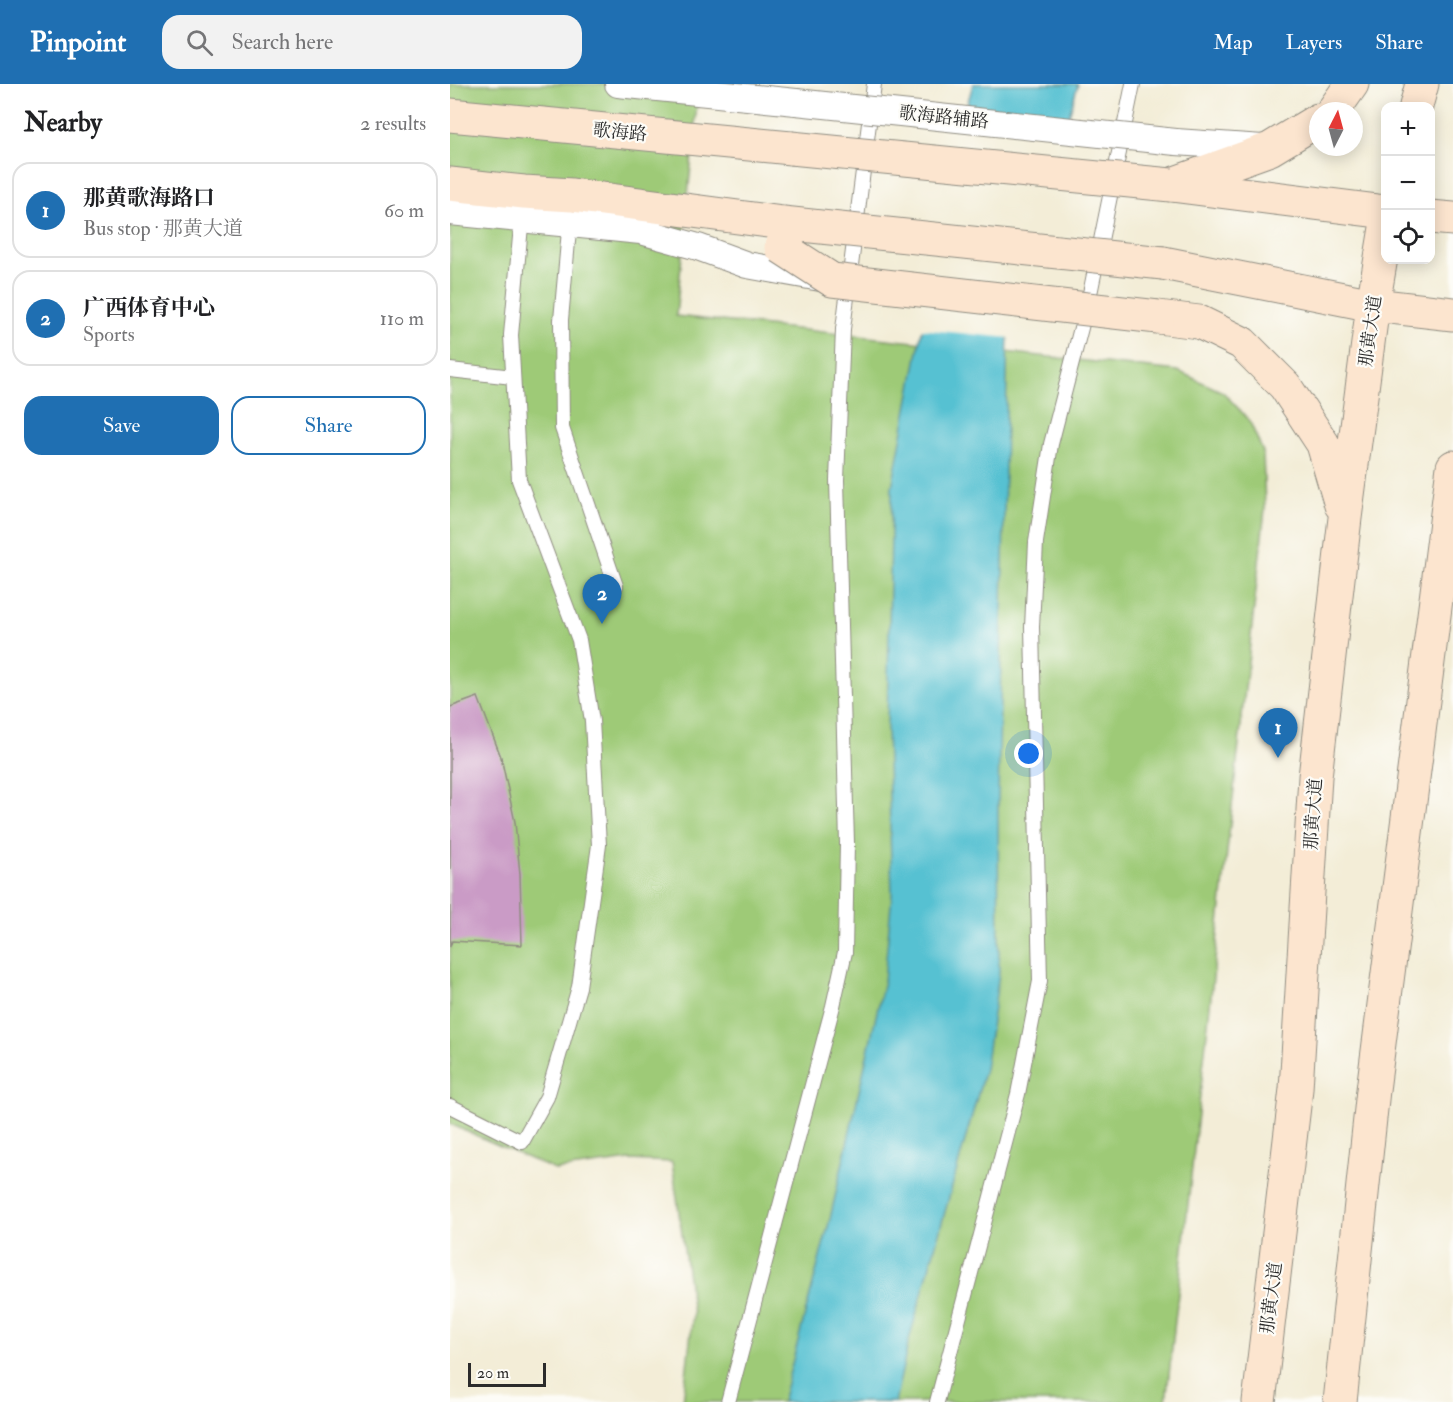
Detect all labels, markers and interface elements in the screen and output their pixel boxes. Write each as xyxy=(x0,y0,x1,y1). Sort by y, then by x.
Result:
search box xyxy=(162,15,582,69)
text: Pinpoint xyxy=(30,25,126,60)
icon: search xyxy=(183,26,216,59)
text: Search here xyxy=(231,28,333,56)
text: Map xyxy=(1213,29,1253,56)
text: Layers xyxy=(1286,29,1342,56)
text: Share xyxy=(1375,29,1423,56)
street label: 歌海路辅路 xyxy=(898,101,990,134)
north arrow xyxy=(1309,102,1363,156)
map controls xyxy=(1381,102,1435,264)
button: + xyxy=(1381,102,1435,156)
text: Nearby xyxy=(24,107,102,139)
text: 2 results xyxy=(360,111,426,136)
street label: 歌海路 xyxy=(592,119,648,146)
button: − xyxy=(1381,156,1435,210)
text: 那黄歌海路口 xyxy=(83,184,215,212)
text: 1 xyxy=(42,198,49,223)
text: 60 m xyxy=(384,198,424,223)
button: locate xyxy=(1381,210,1435,264)
text: Bus stop · 那黄大道 xyxy=(83,216,243,241)
text: 广西体育中心 xyxy=(83,294,215,322)
street label: 那黄大道 xyxy=(1354,294,1387,368)
text: 2 xyxy=(40,306,51,331)
text: 110 m xyxy=(380,306,424,331)
text: Sports xyxy=(83,322,135,347)
button: Save xyxy=(24,396,219,455)
button: Share xyxy=(231,396,426,455)
pin: 2 xyxy=(582,574,622,624)
pin: 1 xyxy=(1258,708,1298,758)
your location xyxy=(1014,739,1043,768)
street label: 那黄大道 xyxy=(1300,777,1327,851)
street label: 那黄大道 xyxy=(1256,1261,1287,1335)
scale bar xyxy=(468,1360,546,1388)
text: 20 m xyxy=(477,1363,509,1383)

